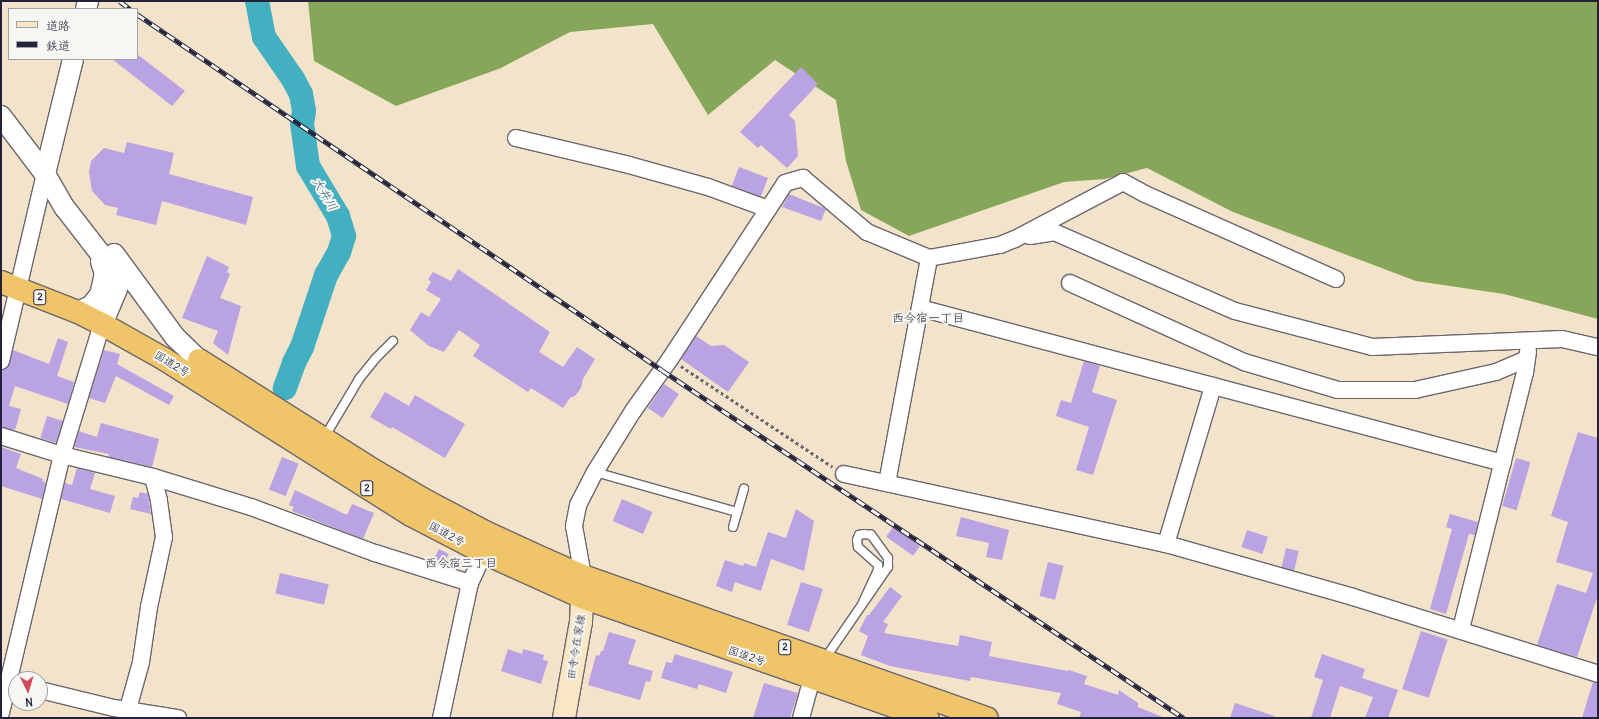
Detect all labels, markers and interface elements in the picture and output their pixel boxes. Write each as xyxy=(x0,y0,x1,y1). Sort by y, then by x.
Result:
legend xyxy=(8,8,138,60)
text: 道路 xyxy=(46,18,70,33)
text: 鉄道 xyxy=(46,38,70,53)
water label: 大井川 xyxy=(310,175,340,213)
road number: 2 xyxy=(33,289,47,305)
district label: 西今宿一丁目 xyxy=(892,311,964,325)
street label: 国道2号 xyxy=(152,348,192,380)
road number: 2 xyxy=(360,480,374,496)
street label: 国道2号 xyxy=(427,519,467,549)
district label: 西今宿三丁目 xyxy=(425,556,497,570)
street label: 田寺今在家線 xyxy=(564,613,588,681)
road number: 2 xyxy=(778,639,792,655)
street label: 国道2号 xyxy=(726,643,768,669)
north arrow xyxy=(8,671,48,711)
text: N xyxy=(25,695,33,709)

